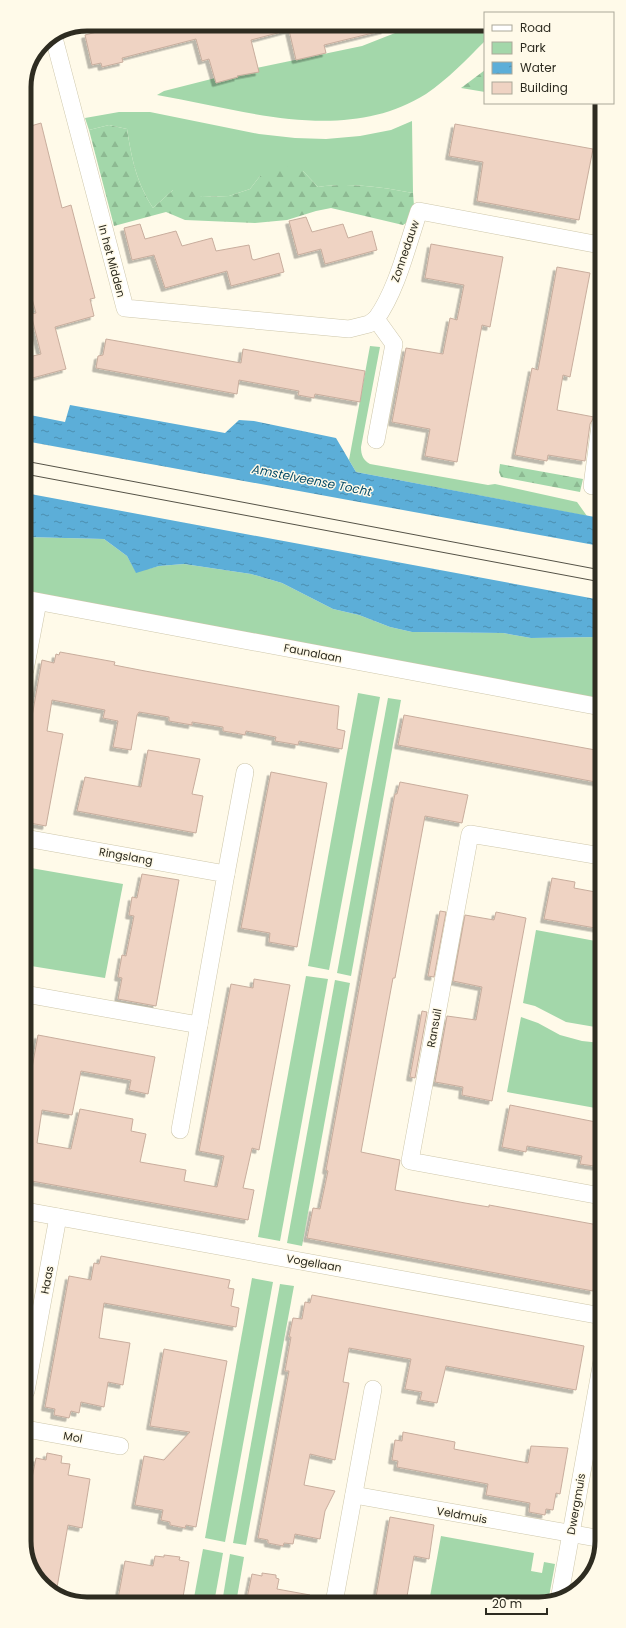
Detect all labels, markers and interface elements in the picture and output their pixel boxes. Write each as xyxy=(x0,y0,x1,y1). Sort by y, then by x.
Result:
legend xyxy=(484,12,614,104)
text: Road xyxy=(520,19,551,36)
text: Park xyxy=(520,39,547,56)
text: Water xyxy=(520,59,557,76)
text: Building xyxy=(520,79,568,96)
street label: Zonnedauw xyxy=(387,218,423,284)
street label: In het Midden xyxy=(95,223,129,299)
water label: Amstelveense Tocht xyxy=(250,460,374,500)
street label: Faunalaan xyxy=(282,640,344,666)
street label: Ringslang xyxy=(98,843,154,869)
street label: Ransuil xyxy=(423,1007,445,1049)
street label: Vogellaan xyxy=(285,1250,343,1276)
street label: Haas xyxy=(36,1264,58,1295)
street label: Mol xyxy=(62,1427,84,1447)
street label: Dwergmuis xyxy=(563,1472,589,1536)
street label: Veldmuis xyxy=(435,1503,489,1527)
scale bar xyxy=(486,1590,547,1616)
text: 20 m xyxy=(492,1595,522,1612)

